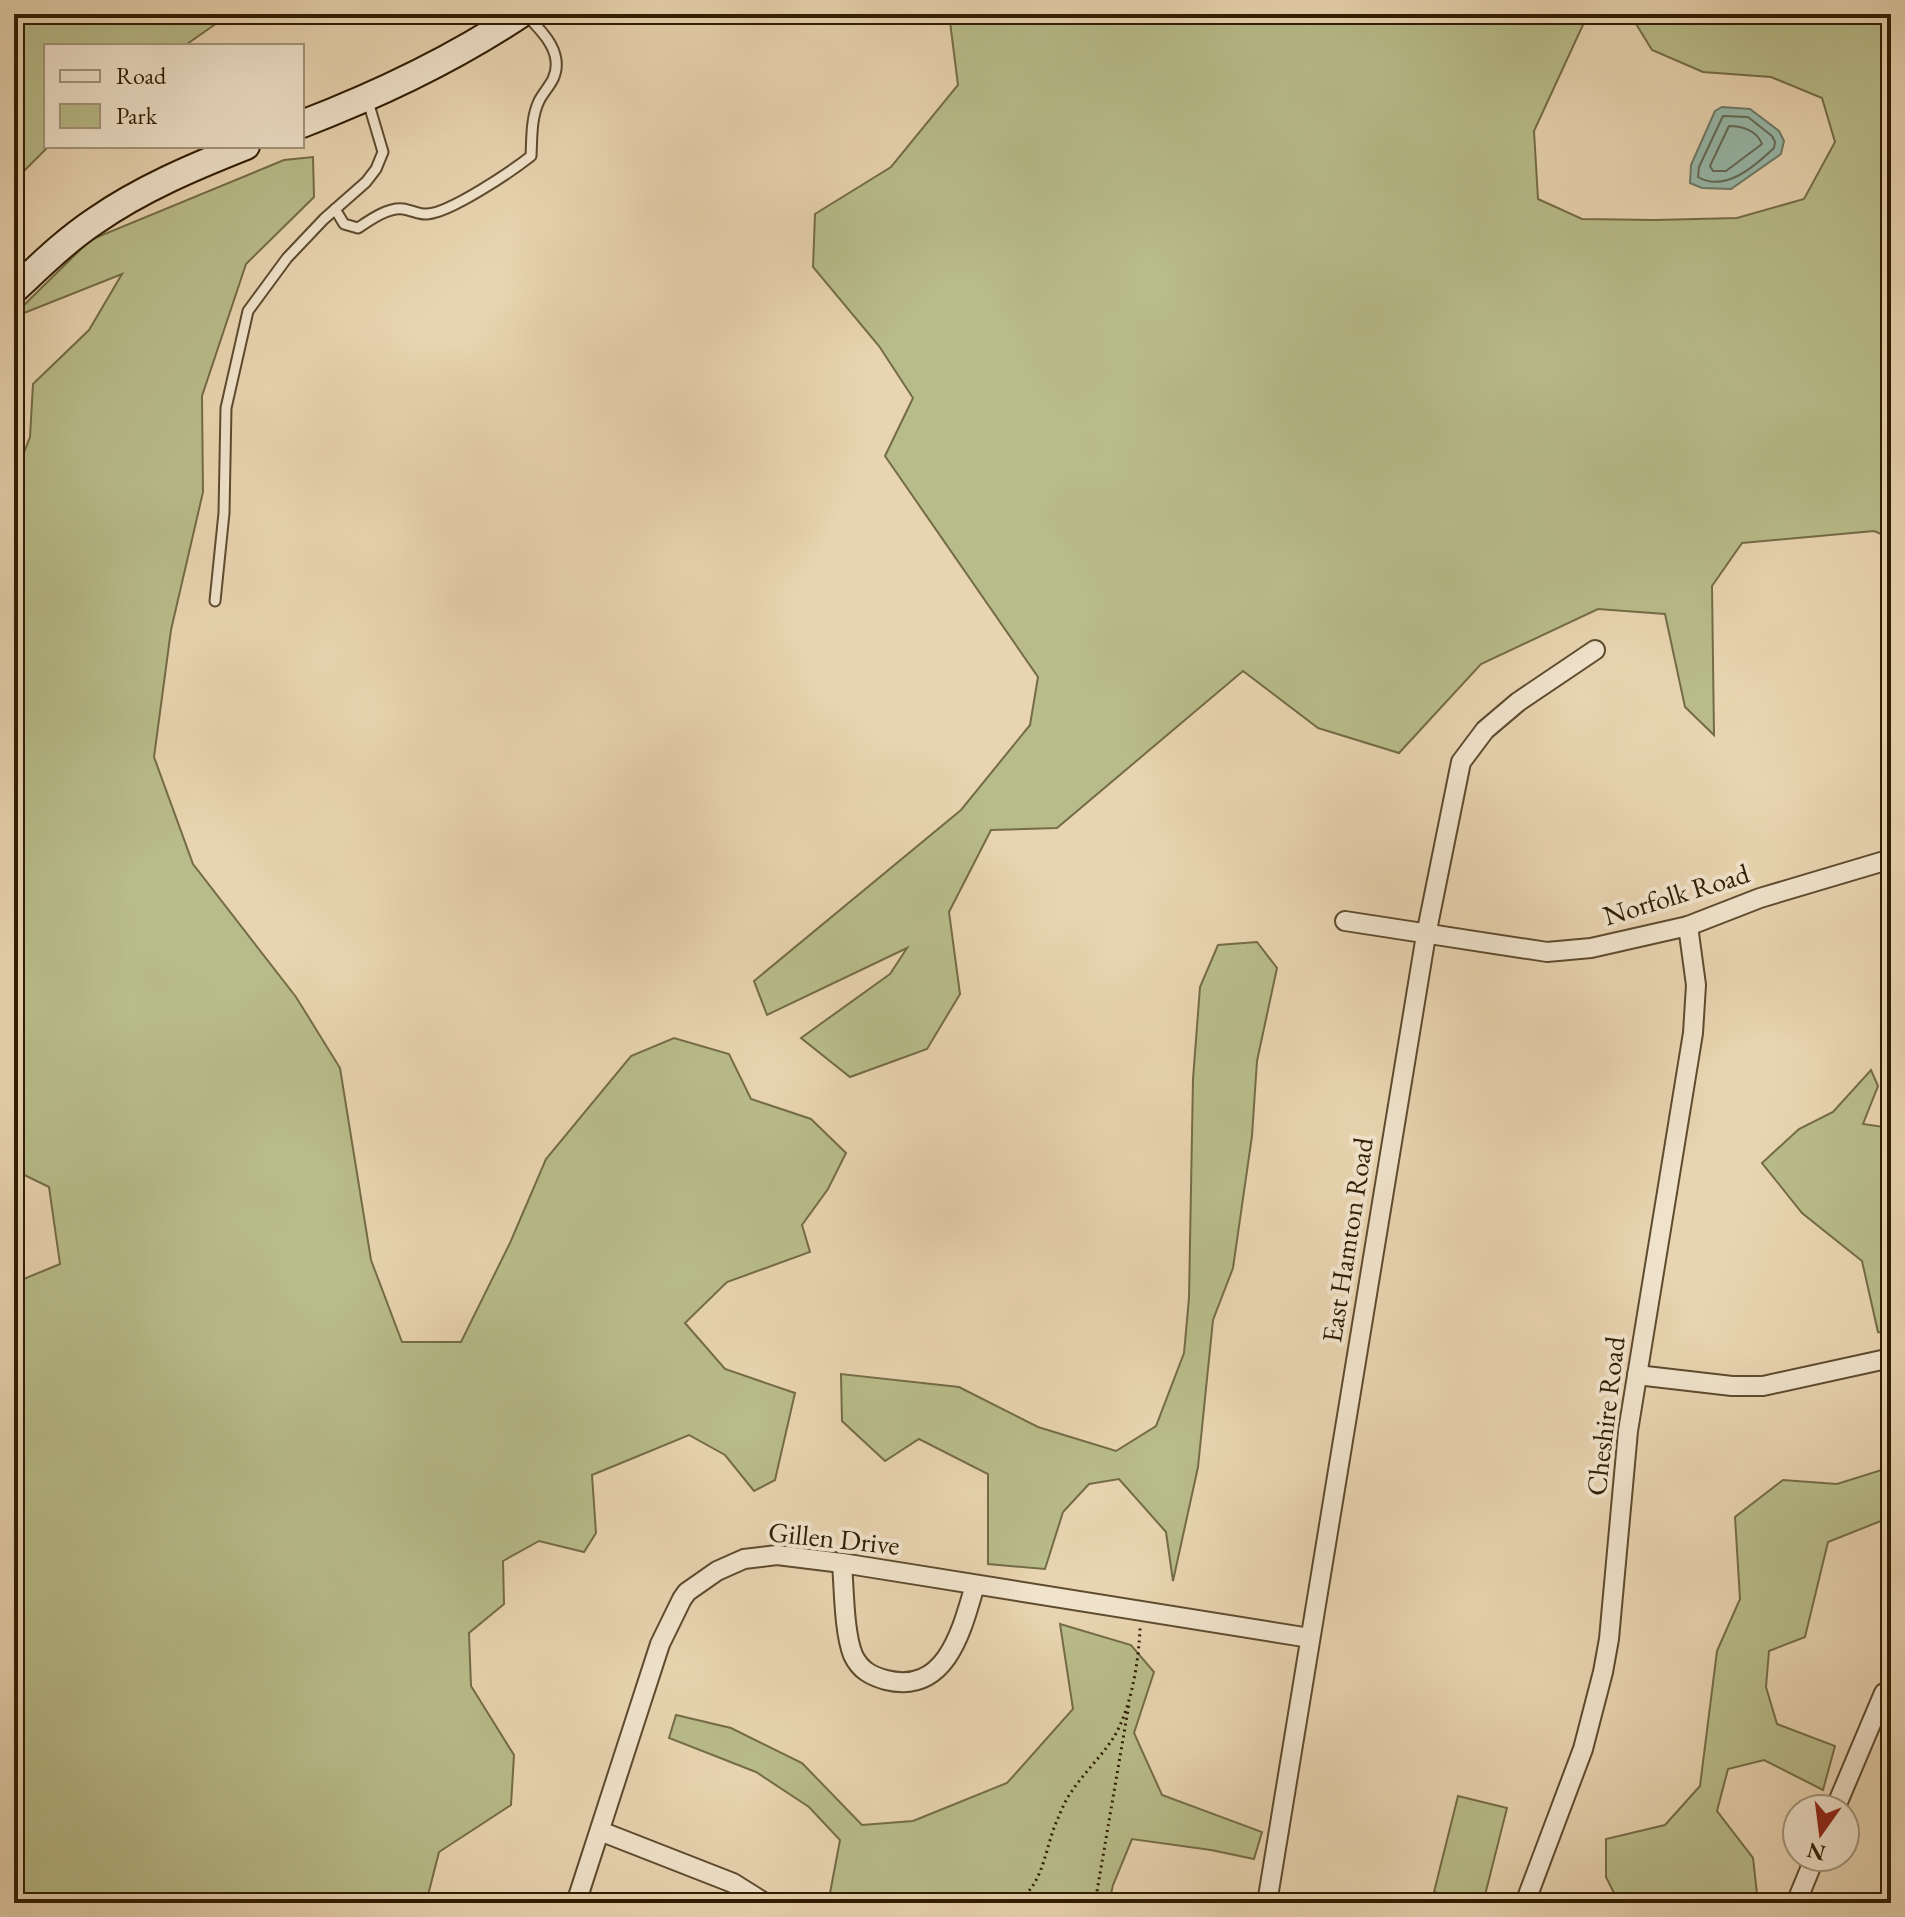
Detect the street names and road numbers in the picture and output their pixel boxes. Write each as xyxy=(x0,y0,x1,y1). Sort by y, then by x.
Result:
street label: Norfolk Road xyxy=(1598,854,1754,933)
street label: East Hamton Road xyxy=(1313,1134,1381,1345)
street label: Cheshire Road xyxy=(1577,1334,1633,1498)
street label: Gillen Drive xyxy=(767,1513,902,1563)

